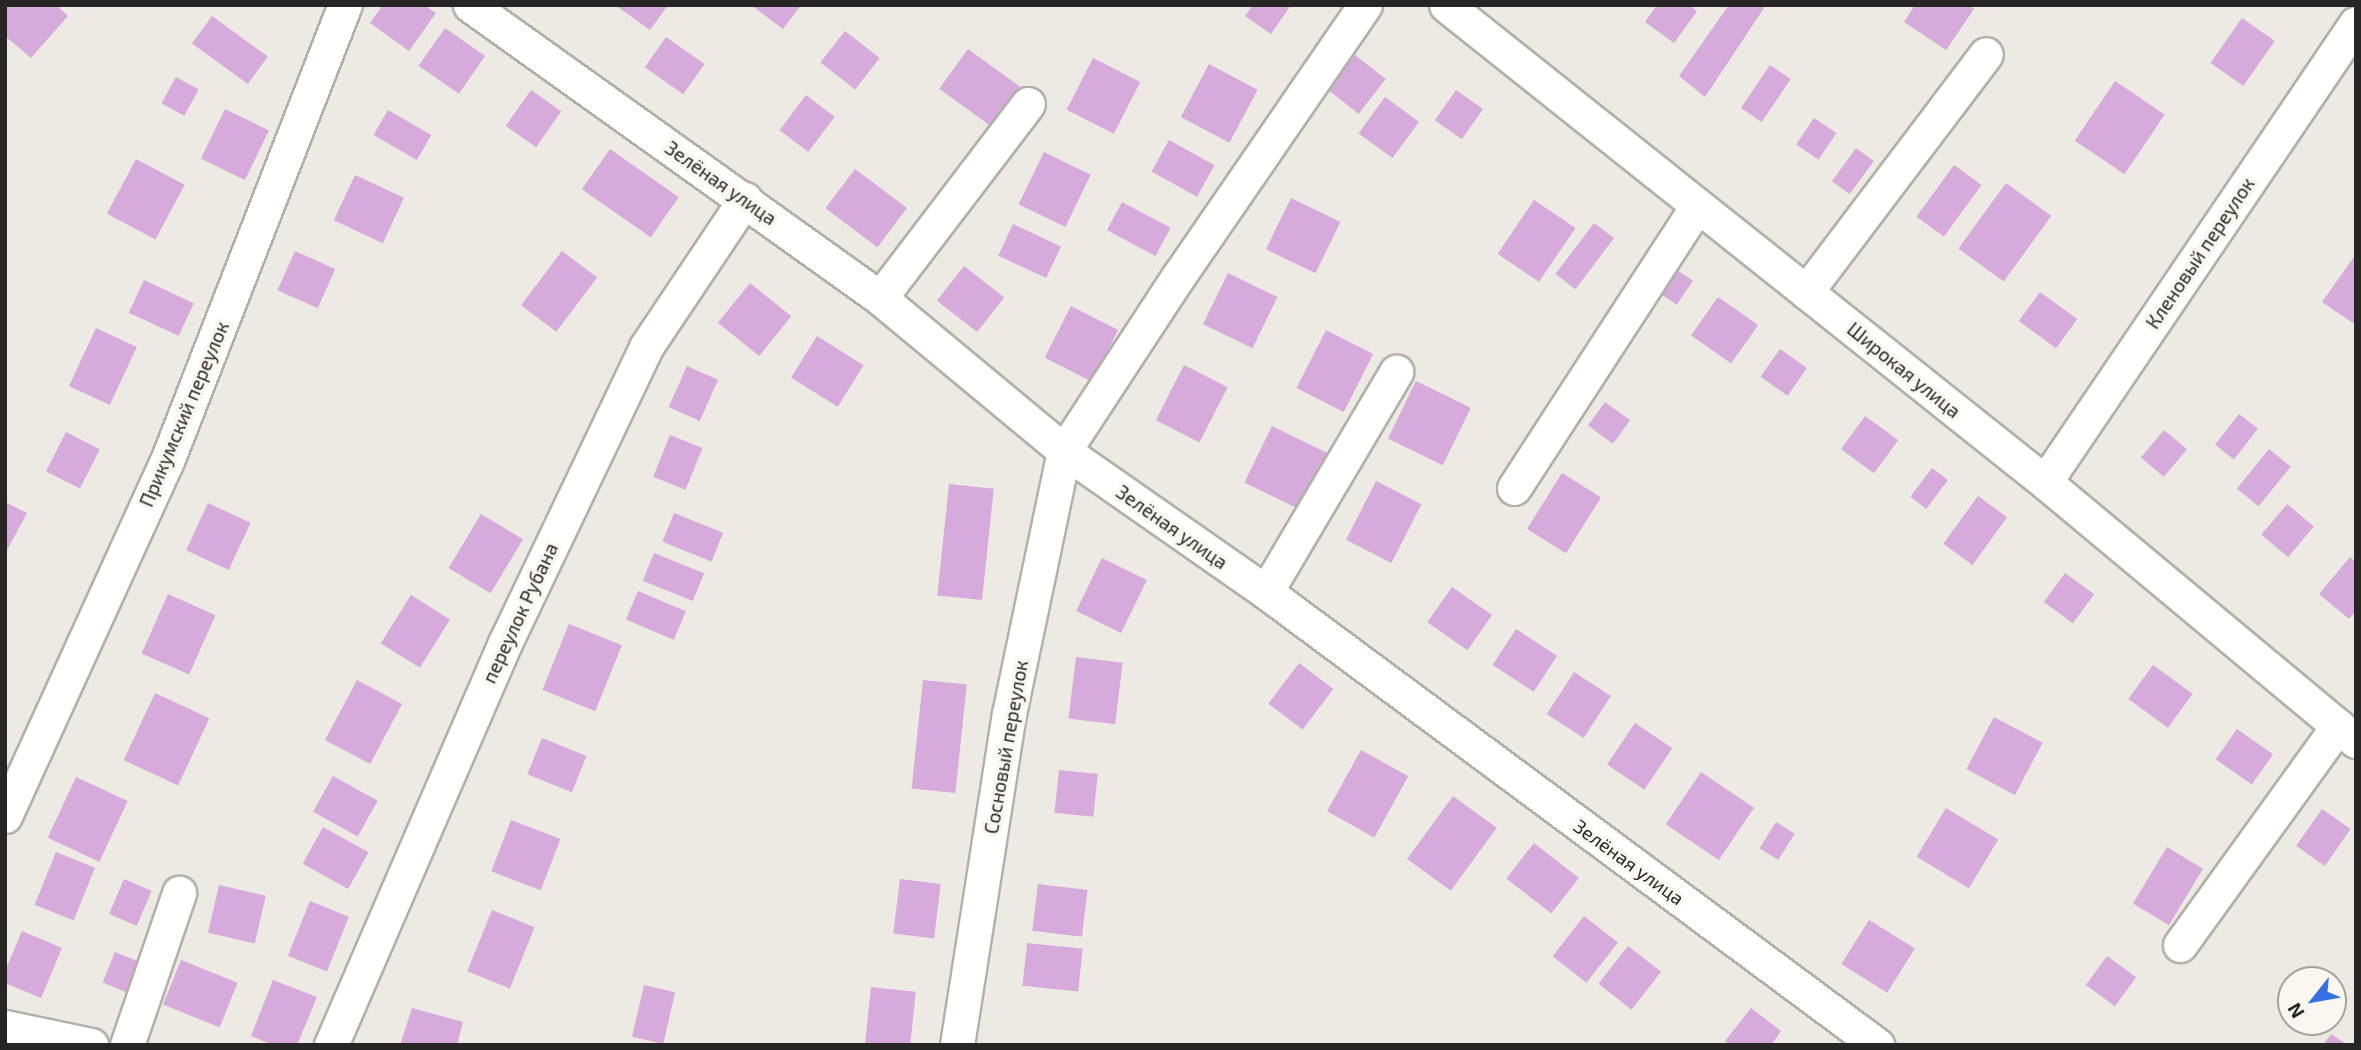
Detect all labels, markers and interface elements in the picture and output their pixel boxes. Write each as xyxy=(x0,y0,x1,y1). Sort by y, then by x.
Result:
street label: Зелёная улица xyxy=(661,136,781,230)
street label: Кленовый переулок xyxy=(2141,173,2259,333)
street label: Широкая улица xyxy=(1843,317,1965,423)
street label: Прикумский переулок xyxy=(135,318,233,510)
street label: Зелёная улица xyxy=(1112,480,1232,574)
street label: переулок Рубана xyxy=(478,539,562,687)
street label: Сосновый переулок xyxy=(979,658,1033,836)
street label: Зелёная улица xyxy=(1569,814,1689,910)
north arrow xyxy=(2277,966,2347,1036)
text: N xyxy=(2282,999,2309,1023)

